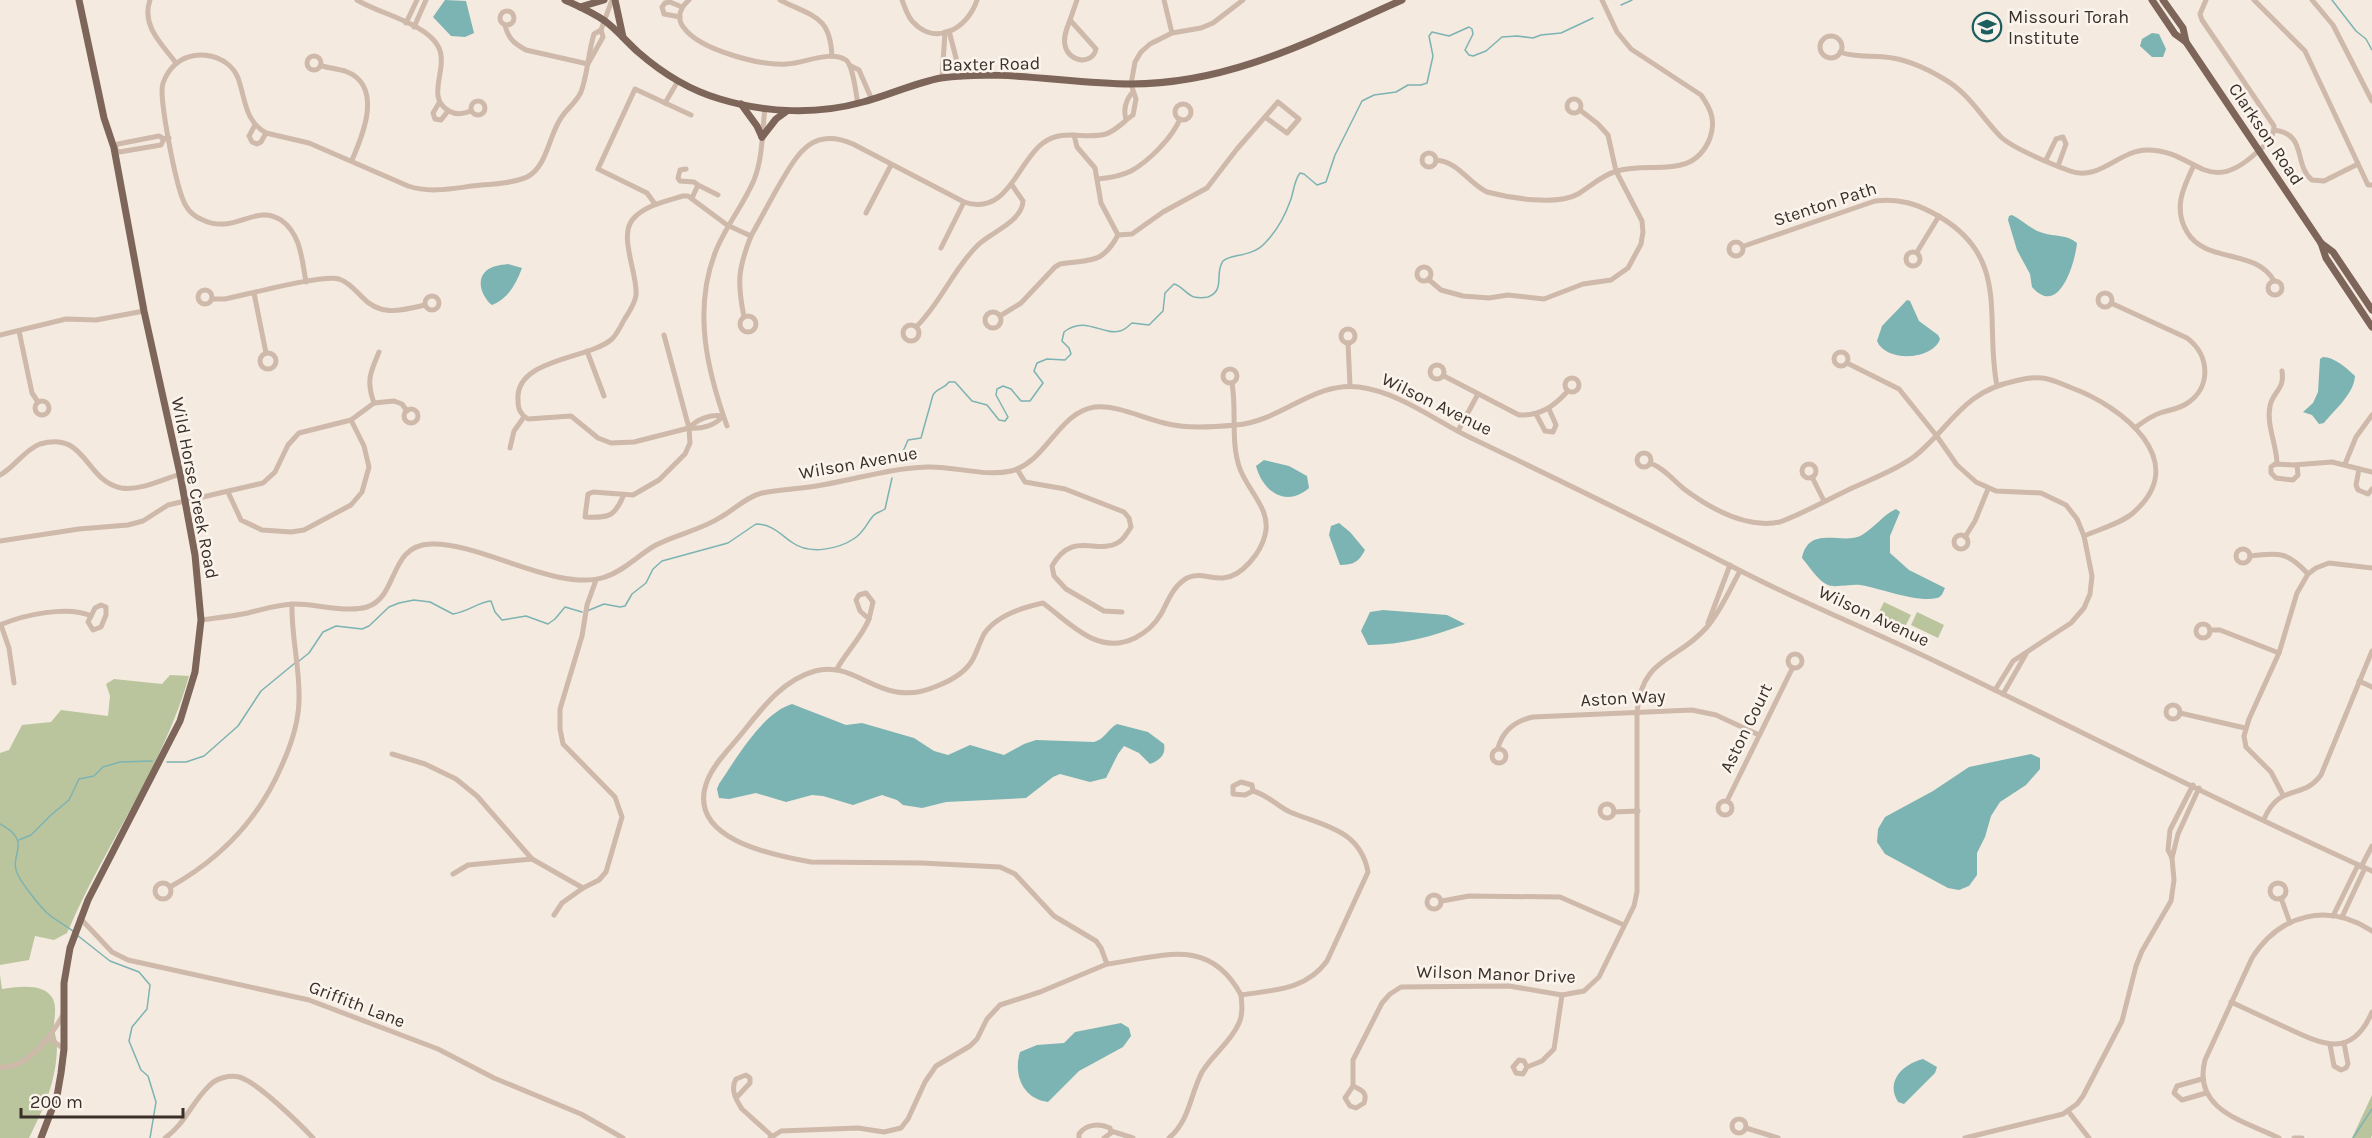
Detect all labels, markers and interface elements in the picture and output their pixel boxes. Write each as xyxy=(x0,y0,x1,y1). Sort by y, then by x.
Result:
place label: Missouri Torah Institute xyxy=(2008,6,2129,49)
school or university icon: Missouri Torah Institute xyxy=(1971,11,2003,43)
street label: Baxter Road xyxy=(942,52,1040,76)
street label: Clarkson Road xyxy=(2224,79,2308,189)
street label: Stenton Path xyxy=(1771,177,1879,231)
street label: Wilson Avenue xyxy=(1378,368,1496,440)
street label: Wild Horse Creek Road xyxy=(167,395,223,581)
street label: Wilson Avenue xyxy=(797,442,919,484)
street label: Wilson Avenue xyxy=(1815,581,1933,651)
street label: Aston Court xyxy=(1715,680,1777,776)
street label: Aston Way xyxy=(1580,685,1667,711)
street label: Wilson Manor Drive xyxy=(1416,960,1576,988)
street label: Griffith Lane xyxy=(306,976,408,1032)
scale bar xyxy=(21,1081,183,1119)
text: 200 m xyxy=(30,1091,83,1113)

